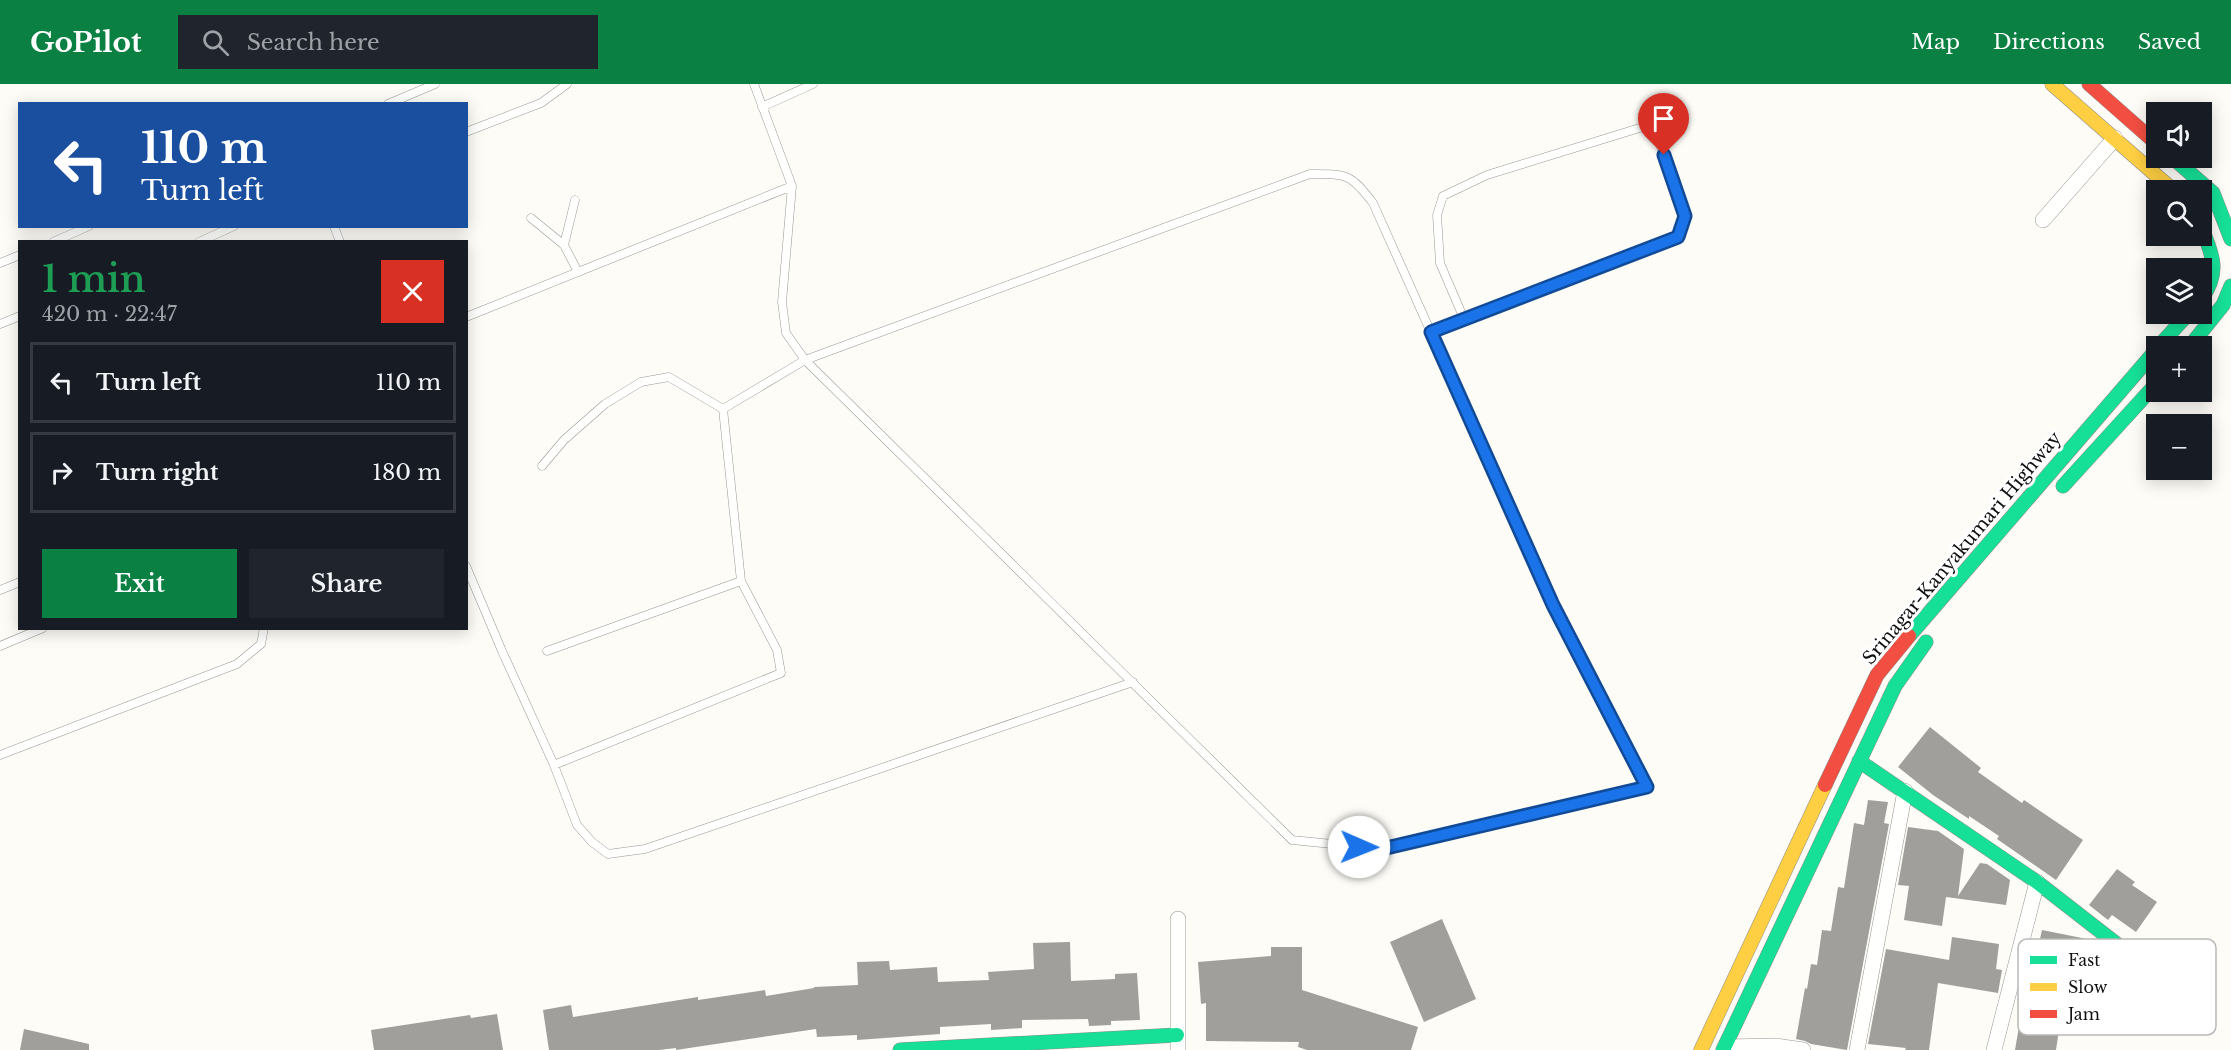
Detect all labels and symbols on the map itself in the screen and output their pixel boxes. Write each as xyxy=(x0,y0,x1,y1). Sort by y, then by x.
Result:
pin xyxy=(1638,93,1689,155)
street label: Srinagar-Kanyakumari Highway xyxy=(1858,427,2066,669)
position arrow xyxy=(1327,815,1391,879)
legend xyxy=(2018,939,2216,1035)
text: Fast xyxy=(2068,950,2100,970)
text: Slow xyxy=(2068,977,2108,997)
text: Jam xyxy=(2066,1004,2100,1024)

